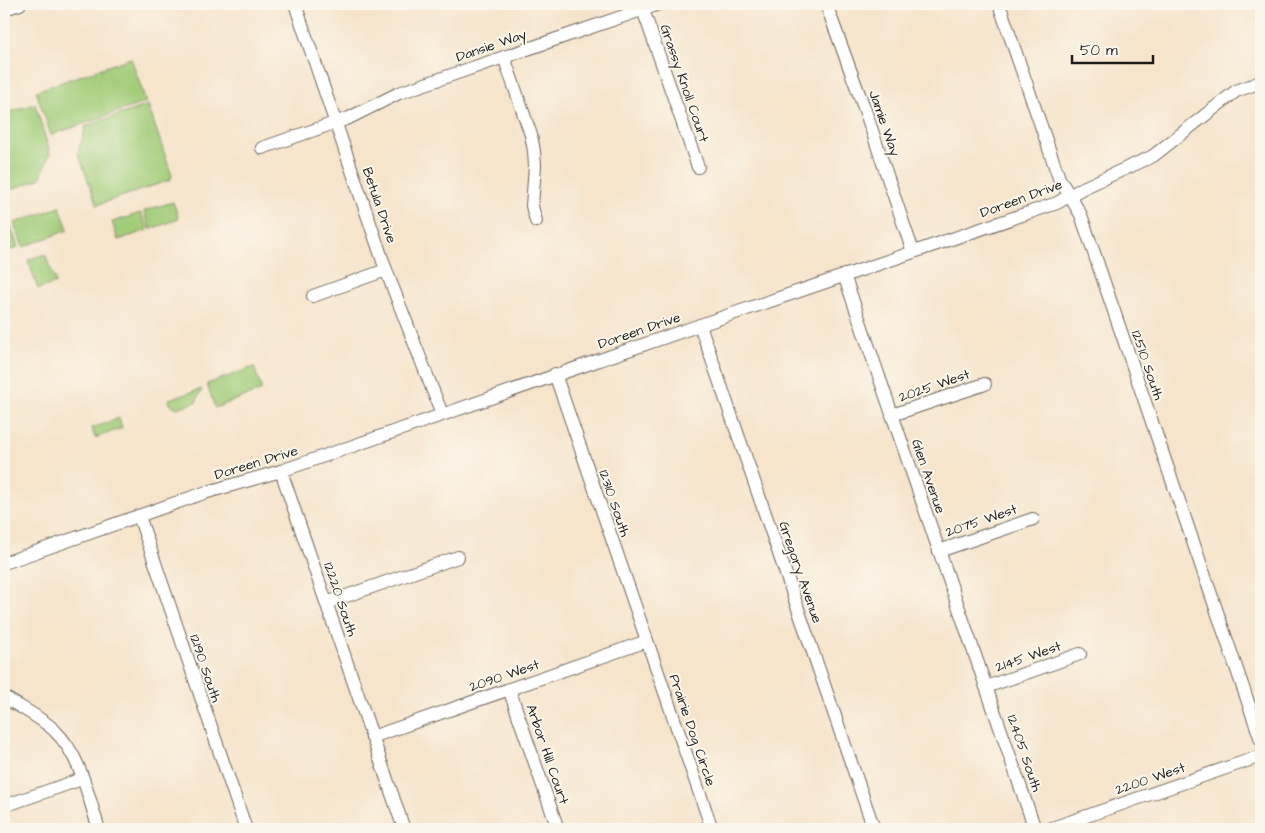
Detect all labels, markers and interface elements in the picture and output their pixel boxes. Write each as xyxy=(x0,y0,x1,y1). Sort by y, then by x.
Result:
street label: Grassy Knoll Court xyxy=(654,22,714,145)
street label: Dansie Way xyxy=(453,24,530,67)
scale bar xyxy=(1072,32,1154,64)
text: 50 m xyxy=(1080,40,1118,61)
street label: Jamie Way xyxy=(863,88,905,159)
street label: Betula Drive xyxy=(357,165,402,246)
street label: Doreen Drive xyxy=(977,175,1066,223)
street label: Doreen Drive xyxy=(595,307,684,354)
street label: 12510 South xyxy=(1126,328,1168,403)
street label: 2025 West xyxy=(896,364,973,407)
street label: Glen Avenue xyxy=(906,436,950,517)
street label: Doreen Drive xyxy=(212,441,301,485)
street label: 12310 South xyxy=(593,467,635,540)
street label: 2075 West xyxy=(943,499,1020,543)
street label: Gregory Avenue xyxy=(773,519,827,626)
street label: 12220 South xyxy=(318,560,362,639)
street label: 12190 South xyxy=(184,632,226,705)
street label: 2145 West xyxy=(993,636,1064,678)
street label: 2090 West xyxy=(467,655,542,697)
street label: Prairie Dog Circle xyxy=(664,672,721,789)
street label: Arbor Hill Court xyxy=(521,702,574,807)
street label: 12405 South xyxy=(1002,712,1047,795)
street label: 2200 West xyxy=(1113,758,1188,800)

